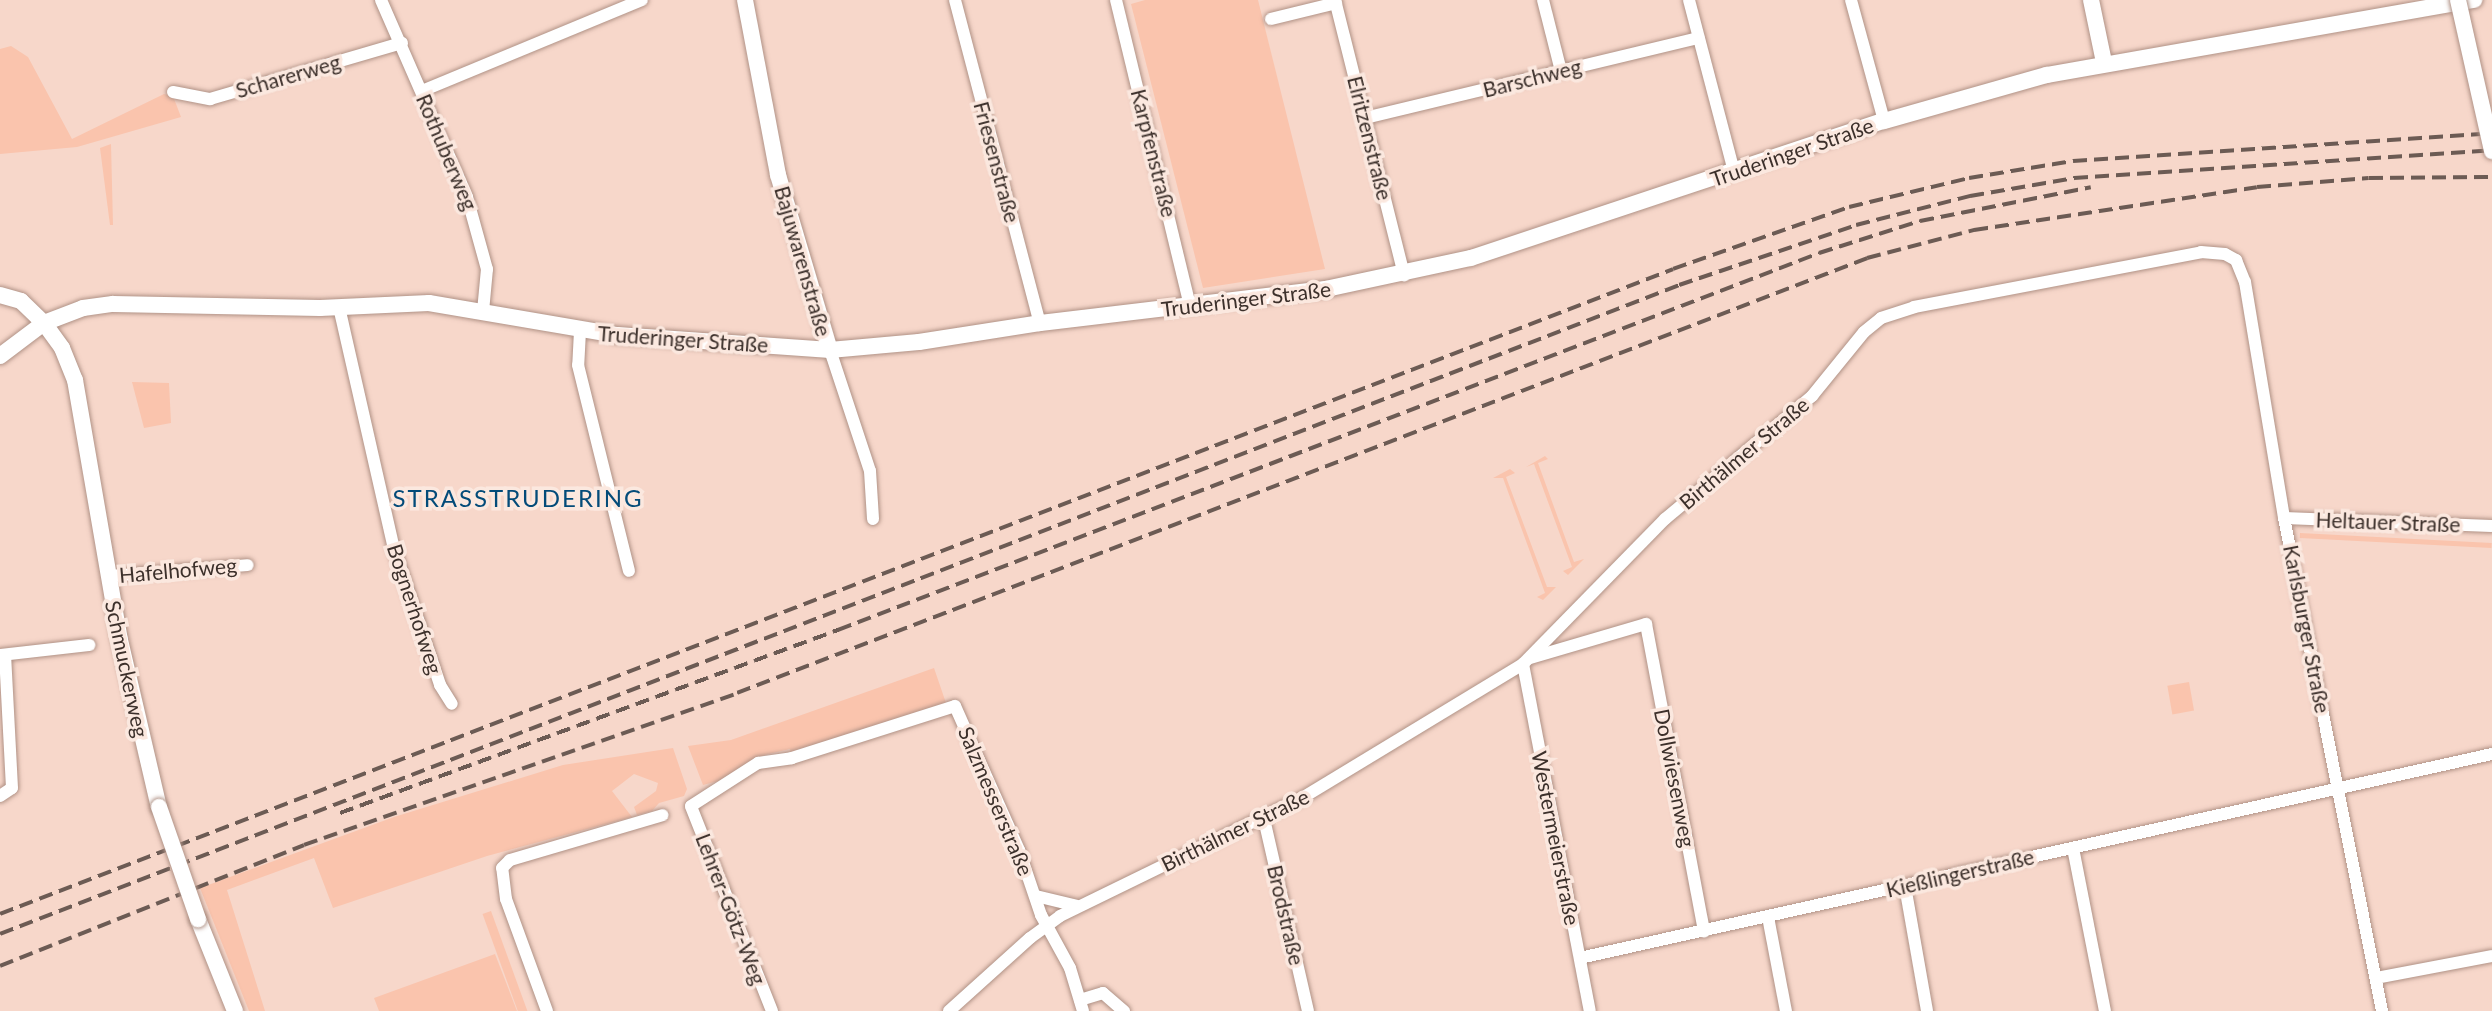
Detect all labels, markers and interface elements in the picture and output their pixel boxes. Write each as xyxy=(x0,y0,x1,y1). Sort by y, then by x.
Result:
street label: Scharerweg xyxy=(233,49,343,103)
street label: Barschweg xyxy=(1480,54,1584,102)
street label: Elritzenstraße xyxy=(1342,73,1398,203)
street label: Karpfenstraße xyxy=(1126,86,1182,220)
street label: Rothuberweg xyxy=(411,90,483,214)
street label: Friesenstraße xyxy=(969,99,1025,225)
street label: Truderinger Straße xyxy=(1707,112,1877,192)
street label: Bajuwarenstraße xyxy=(769,183,837,339)
street label: Truderinger Straße xyxy=(1160,276,1332,322)
street label: Truderinger Straße xyxy=(597,320,769,358)
street label: Birthälmer Straße xyxy=(1674,391,1814,515)
district label: STRASSTRUDERING xyxy=(394,484,642,512)
street label: Heltauer Straße xyxy=(2315,507,2461,537)
street label: Bognerhofweg xyxy=(382,541,448,677)
street label: Karlsburger Straße xyxy=(2278,543,2336,715)
street label: Hafelhofweg xyxy=(118,552,238,588)
street label: Schmuckerweg xyxy=(100,598,154,740)
street label: Dollwiesenweg xyxy=(1649,707,1701,849)
street label: Salzmesserstraße xyxy=(953,723,1039,879)
street label: Westermeierstraße xyxy=(1527,749,1585,927)
street label: Birthälmer Straße xyxy=(1157,783,1313,877)
street label: Lehrer-Götz-Weg xyxy=(691,830,771,988)
street label: Kießlingerstraße xyxy=(1884,844,2036,902)
street label: Brodstraße xyxy=(1262,862,1310,968)

